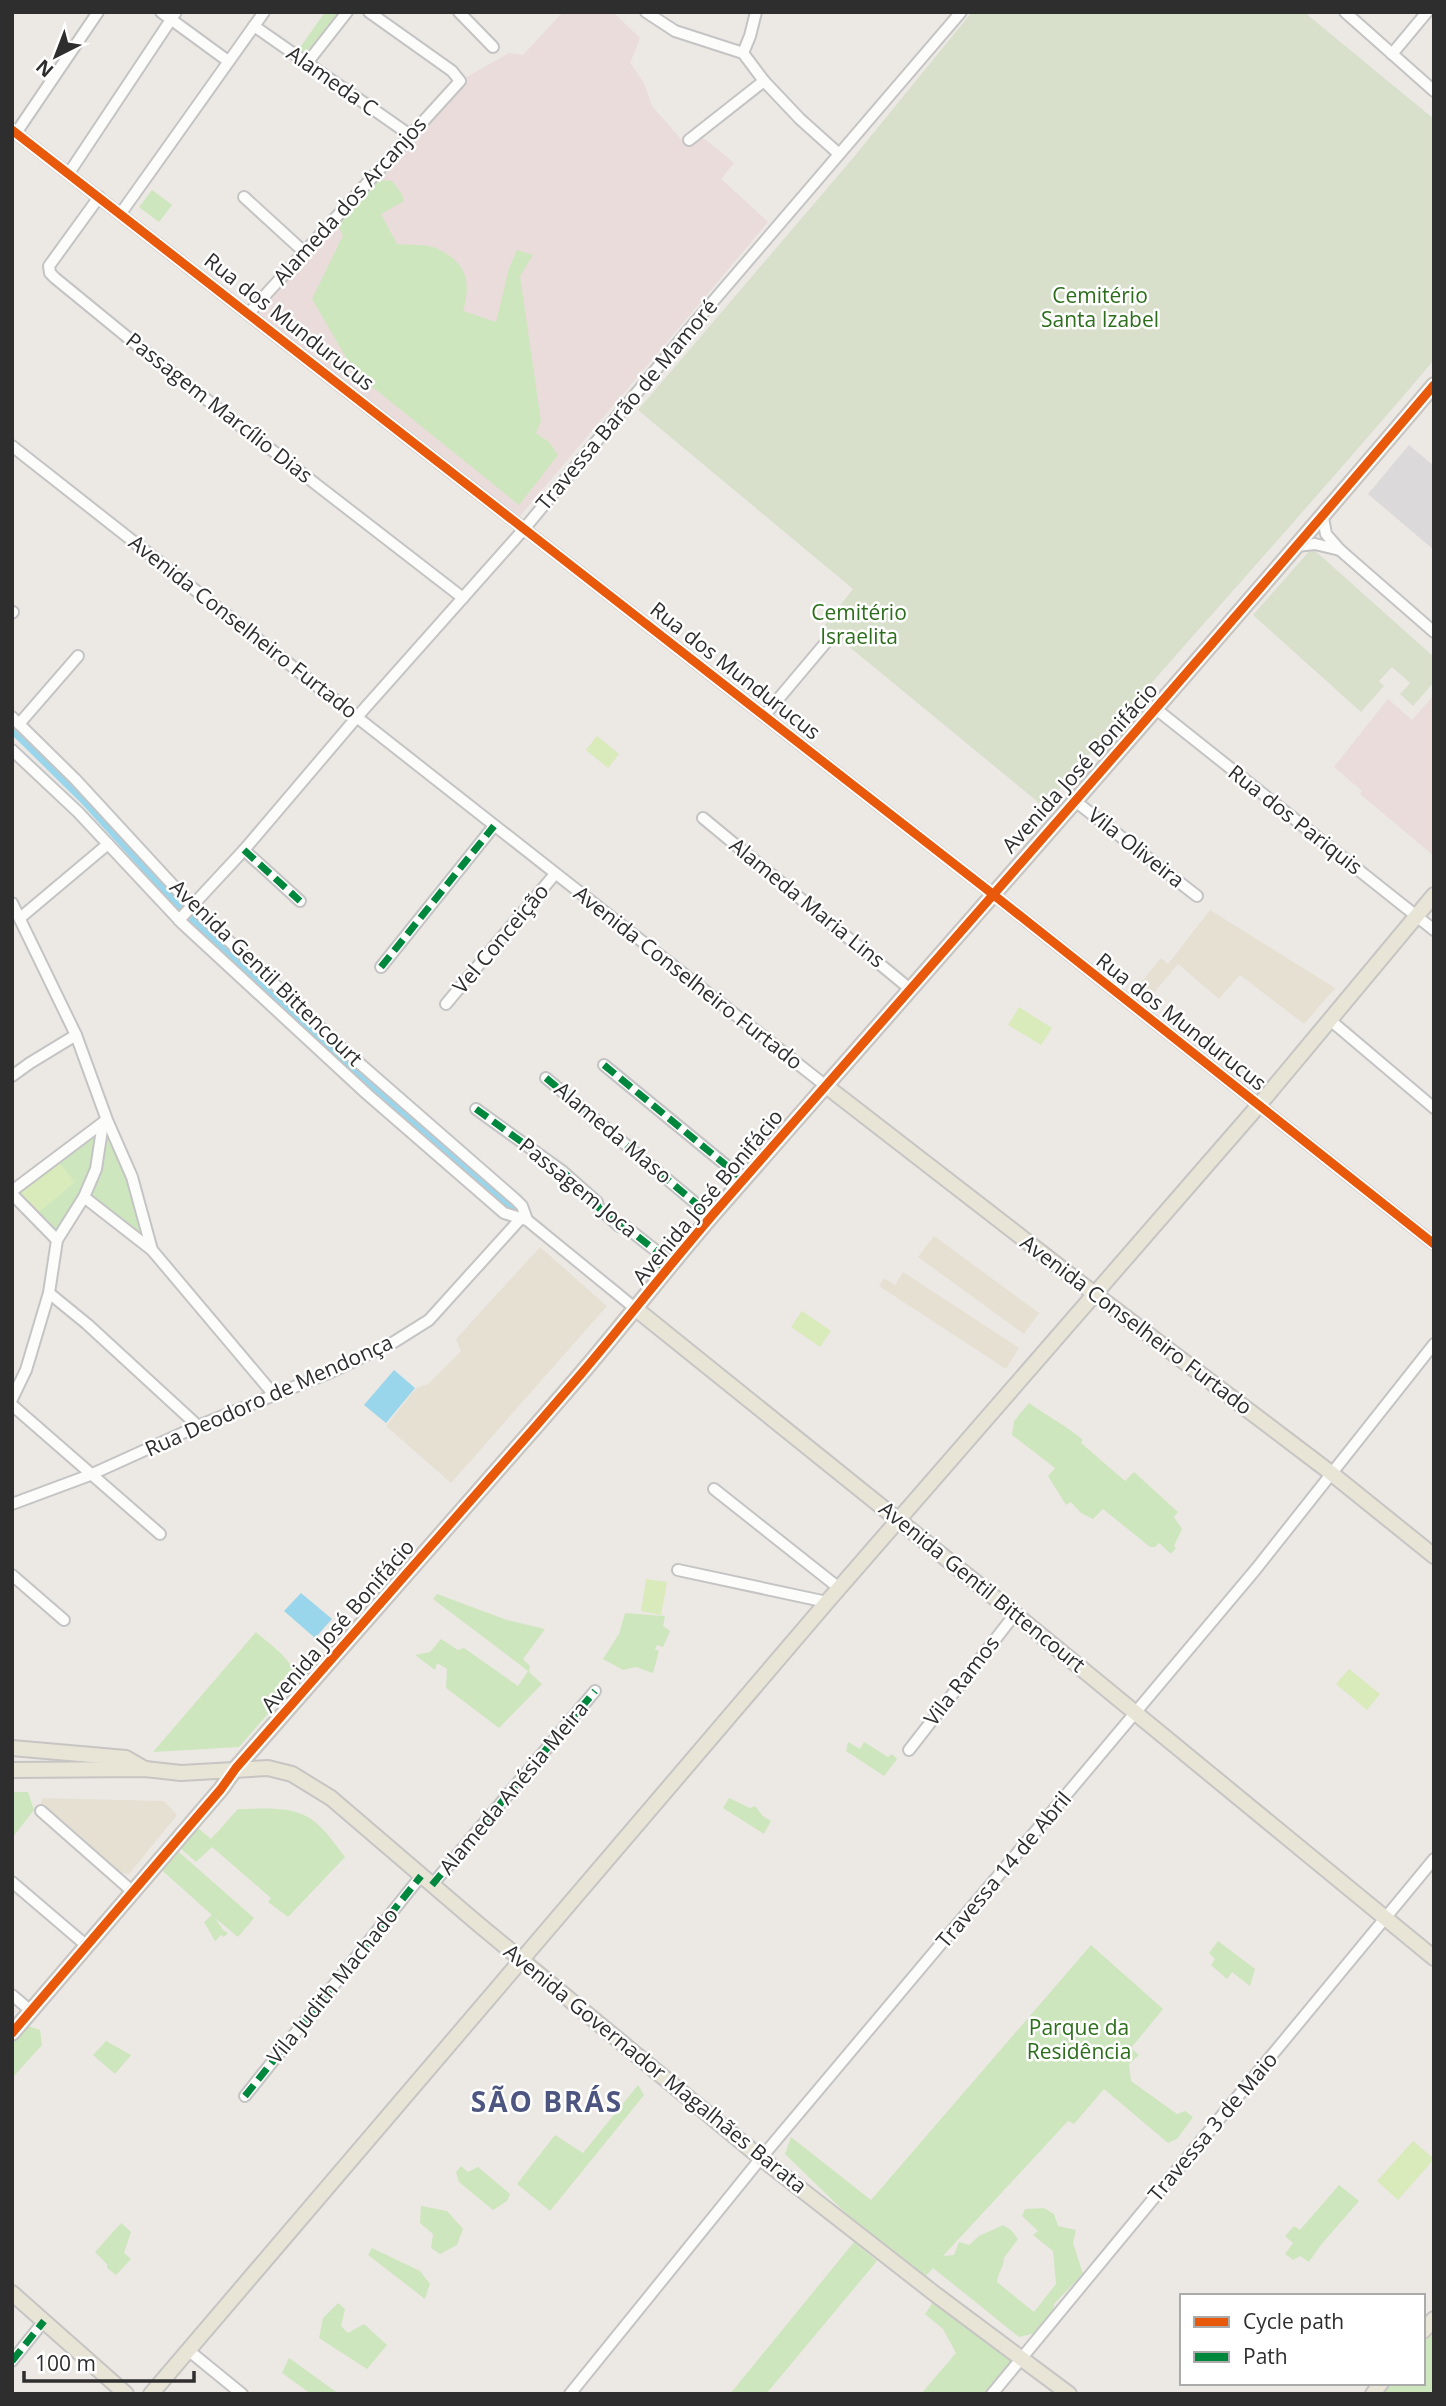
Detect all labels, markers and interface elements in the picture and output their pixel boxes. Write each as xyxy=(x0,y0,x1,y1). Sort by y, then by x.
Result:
north arrow xyxy=(21,21,91,91)
street label: Alameda C xyxy=(282,39,383,122)
text: N xyxy=(30,54,59,83)
street label: Alameda dos Arcanjos xyxy=(266,110,432,290)
street label: Rua dos Mundurucus xyxy=(199,246,380,396)
park label: Cemitério Santa Izabel xyxy=(1041,281,1159,333)
street label: Travessa Barão de Mamoré xyxy=(529,293,723,516)
street label: Passagem Marcílio Dias xyxy=(121,326,319,489)
street label: Avenida Conselheiro Furtado xyxy=(123,528,364,724)
street label: Rua dos Mundurucus xyxy=(645,595,826,745)
park label: Cemitério Israelita xyxy=(811,598,907,650)
street label: Avenida José Bonifácio xyxy=(995,676,1163,859)
street label: Rua dos Pariquis xyxy=(1223,758,1369,880)
street label: Vila Oliveira xyxy=(1083,801,1191,894)
street label: Alameda Maria Lins xyxy=(724,831,891,974)
street label: Avenida Gentil Bittencourt xyxy=(164,873,369,1072)
street label: Vel Conceição xyxy=(446,878,554,999)
street label: Avenida Conselheiro Furtado xyxy=(568,879,809,1075)
street label: Rua dos Mundurucus xyxy=(1091,946,1272,1096)
street label: Alameda Maso xyxy=(549,1075,678,1189)
street label: Avenida José Bonifácio xyxy=(626,1103,789,1290)
street label: Passagem Joca xyxy=(514,1131,643,1243)
street label: Avenida Conselheiro Furtado xyxy=(1015,1228,1258,1421)
street label: Rua Deodoro de Mendonça xyxy=(140,1328,397,1462)
street label: Avenida Gentil Bittencourt xyxy=(874,1494,1091,1678)
street label: Avenida José Bonifácio xyxy=(254,1533,420,1718)
street label: Vila Ramos xyxy=(917,1630,1005,1731)
street label: Alameda Anésia Meira xyxy=(432,1695,594,1880)
street label: Travessa 14 de Abril xyxy=(929,1785,1077,1953)
street label: Vila Judith Machado xyxy=(260,1901,404,2069)
street label: Avenida Governador Magalhães Barata xyxy=(498,1937,813,2199)
park label: Parque da Residência xyxy=(1027,2013,1131,2065)
street label: Travessa 3 de Maio xyxy=(1141,2046,1283,2207)
district label: SÃO BRÁS xyxy=(471,2082,623,2120)
legend xyxy=(1180,2294,1425,2385)
text: Cycle path xyxy=(1243,2307,1344,2335)
scale bar xyxy=(24,2340,194,2384)
text: Path xyxy=(1243,2342,1288,2370)
text: 100 m xyxy=(35,2349,96,2377)

